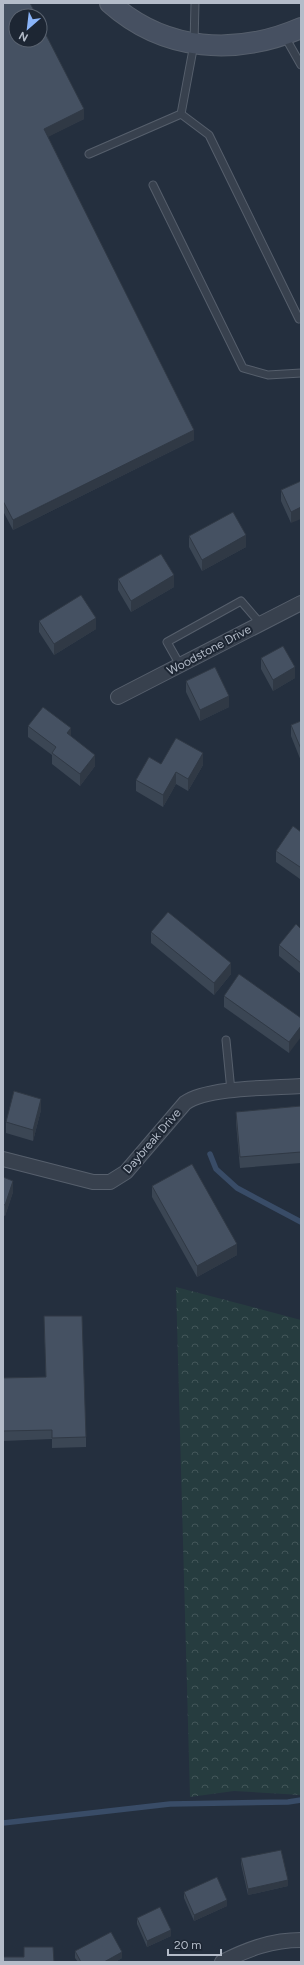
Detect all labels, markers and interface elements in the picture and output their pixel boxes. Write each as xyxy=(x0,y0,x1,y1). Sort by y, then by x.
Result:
north arrow xyxy=(8,8,48,48)
text: N xyxy=(17,29,30,44)
street label: Woodstone Drive xyxy=(165,622,254,678)
street label: Daybreak Drive xyxy=(120,1106,184,1176)
scale bar xyxy=(168,1931,221,1957)
text: 20 m xyxy=(174,1938,202,1952)

